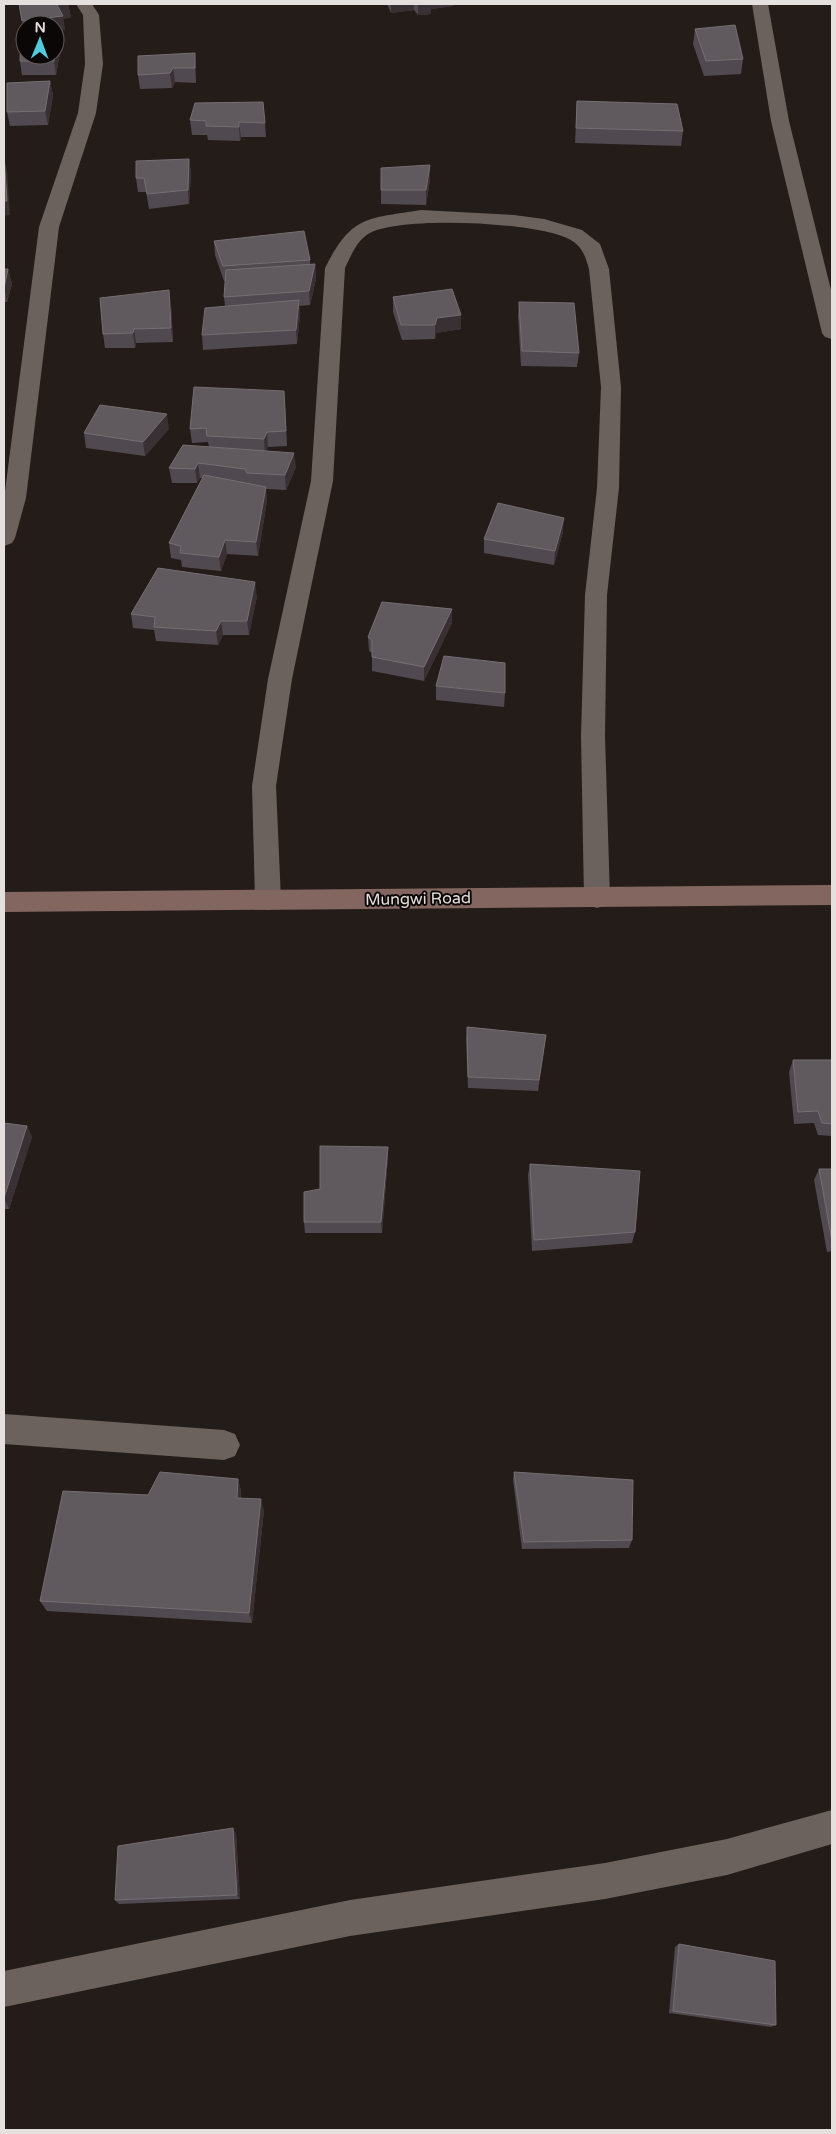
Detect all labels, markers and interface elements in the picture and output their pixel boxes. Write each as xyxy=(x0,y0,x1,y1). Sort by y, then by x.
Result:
north arrow xyxy=(15,15,65,65)
text: N xyxy=(34,19,46,36)
street label: Mungwi Road xyxy=(365,888,471,910)

